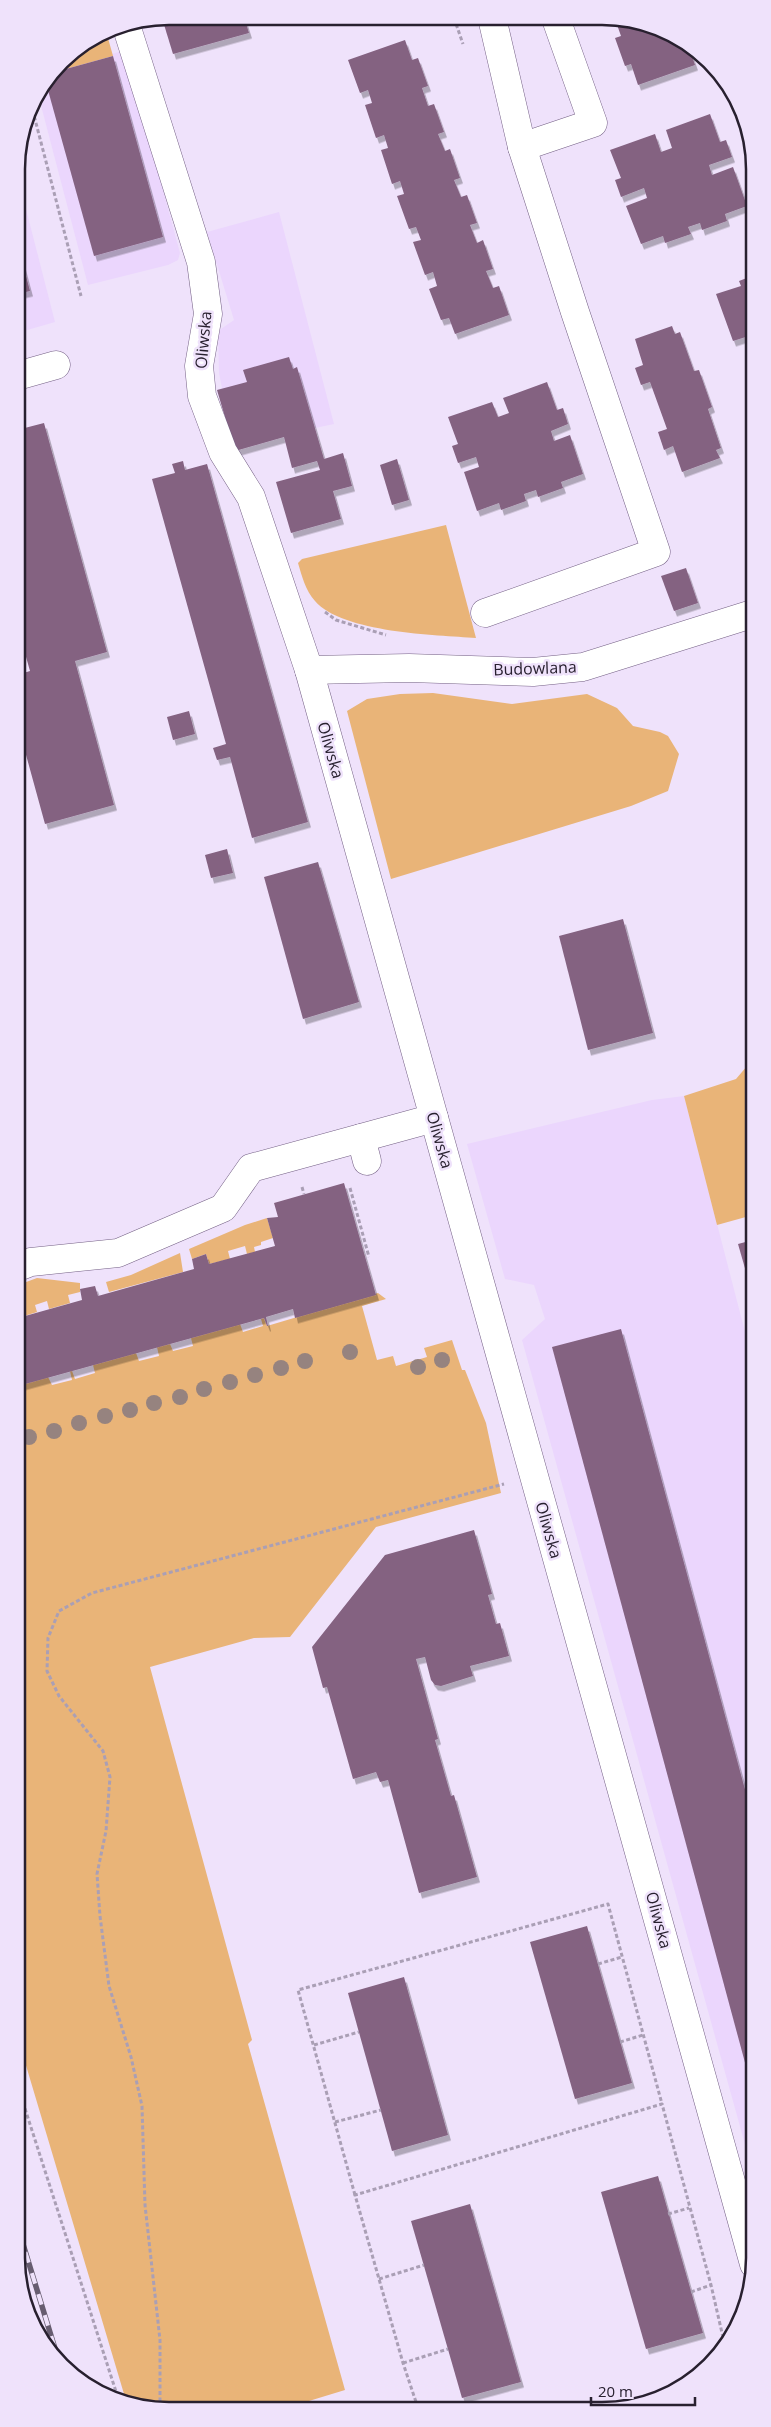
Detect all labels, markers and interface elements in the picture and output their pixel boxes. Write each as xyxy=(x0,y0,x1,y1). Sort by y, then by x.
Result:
street label: Oliwska xyxy=(190,310,216,370)
street label: Budowlana xyxy=(493,656,577,680)
street label: Oliwska xyxy=(312,719,350,781)
street label: Oliwska xyxy=(421,1109,459,1171)
street label: Oliwska xyxy=(530,1499,568,1561)
street label: Oliwska xyxy=(641,1889,677,1951)
scale bar xyxy=(591,2374,695,2406)
text: 20 m xyxy=(598,2381,633,2401)

